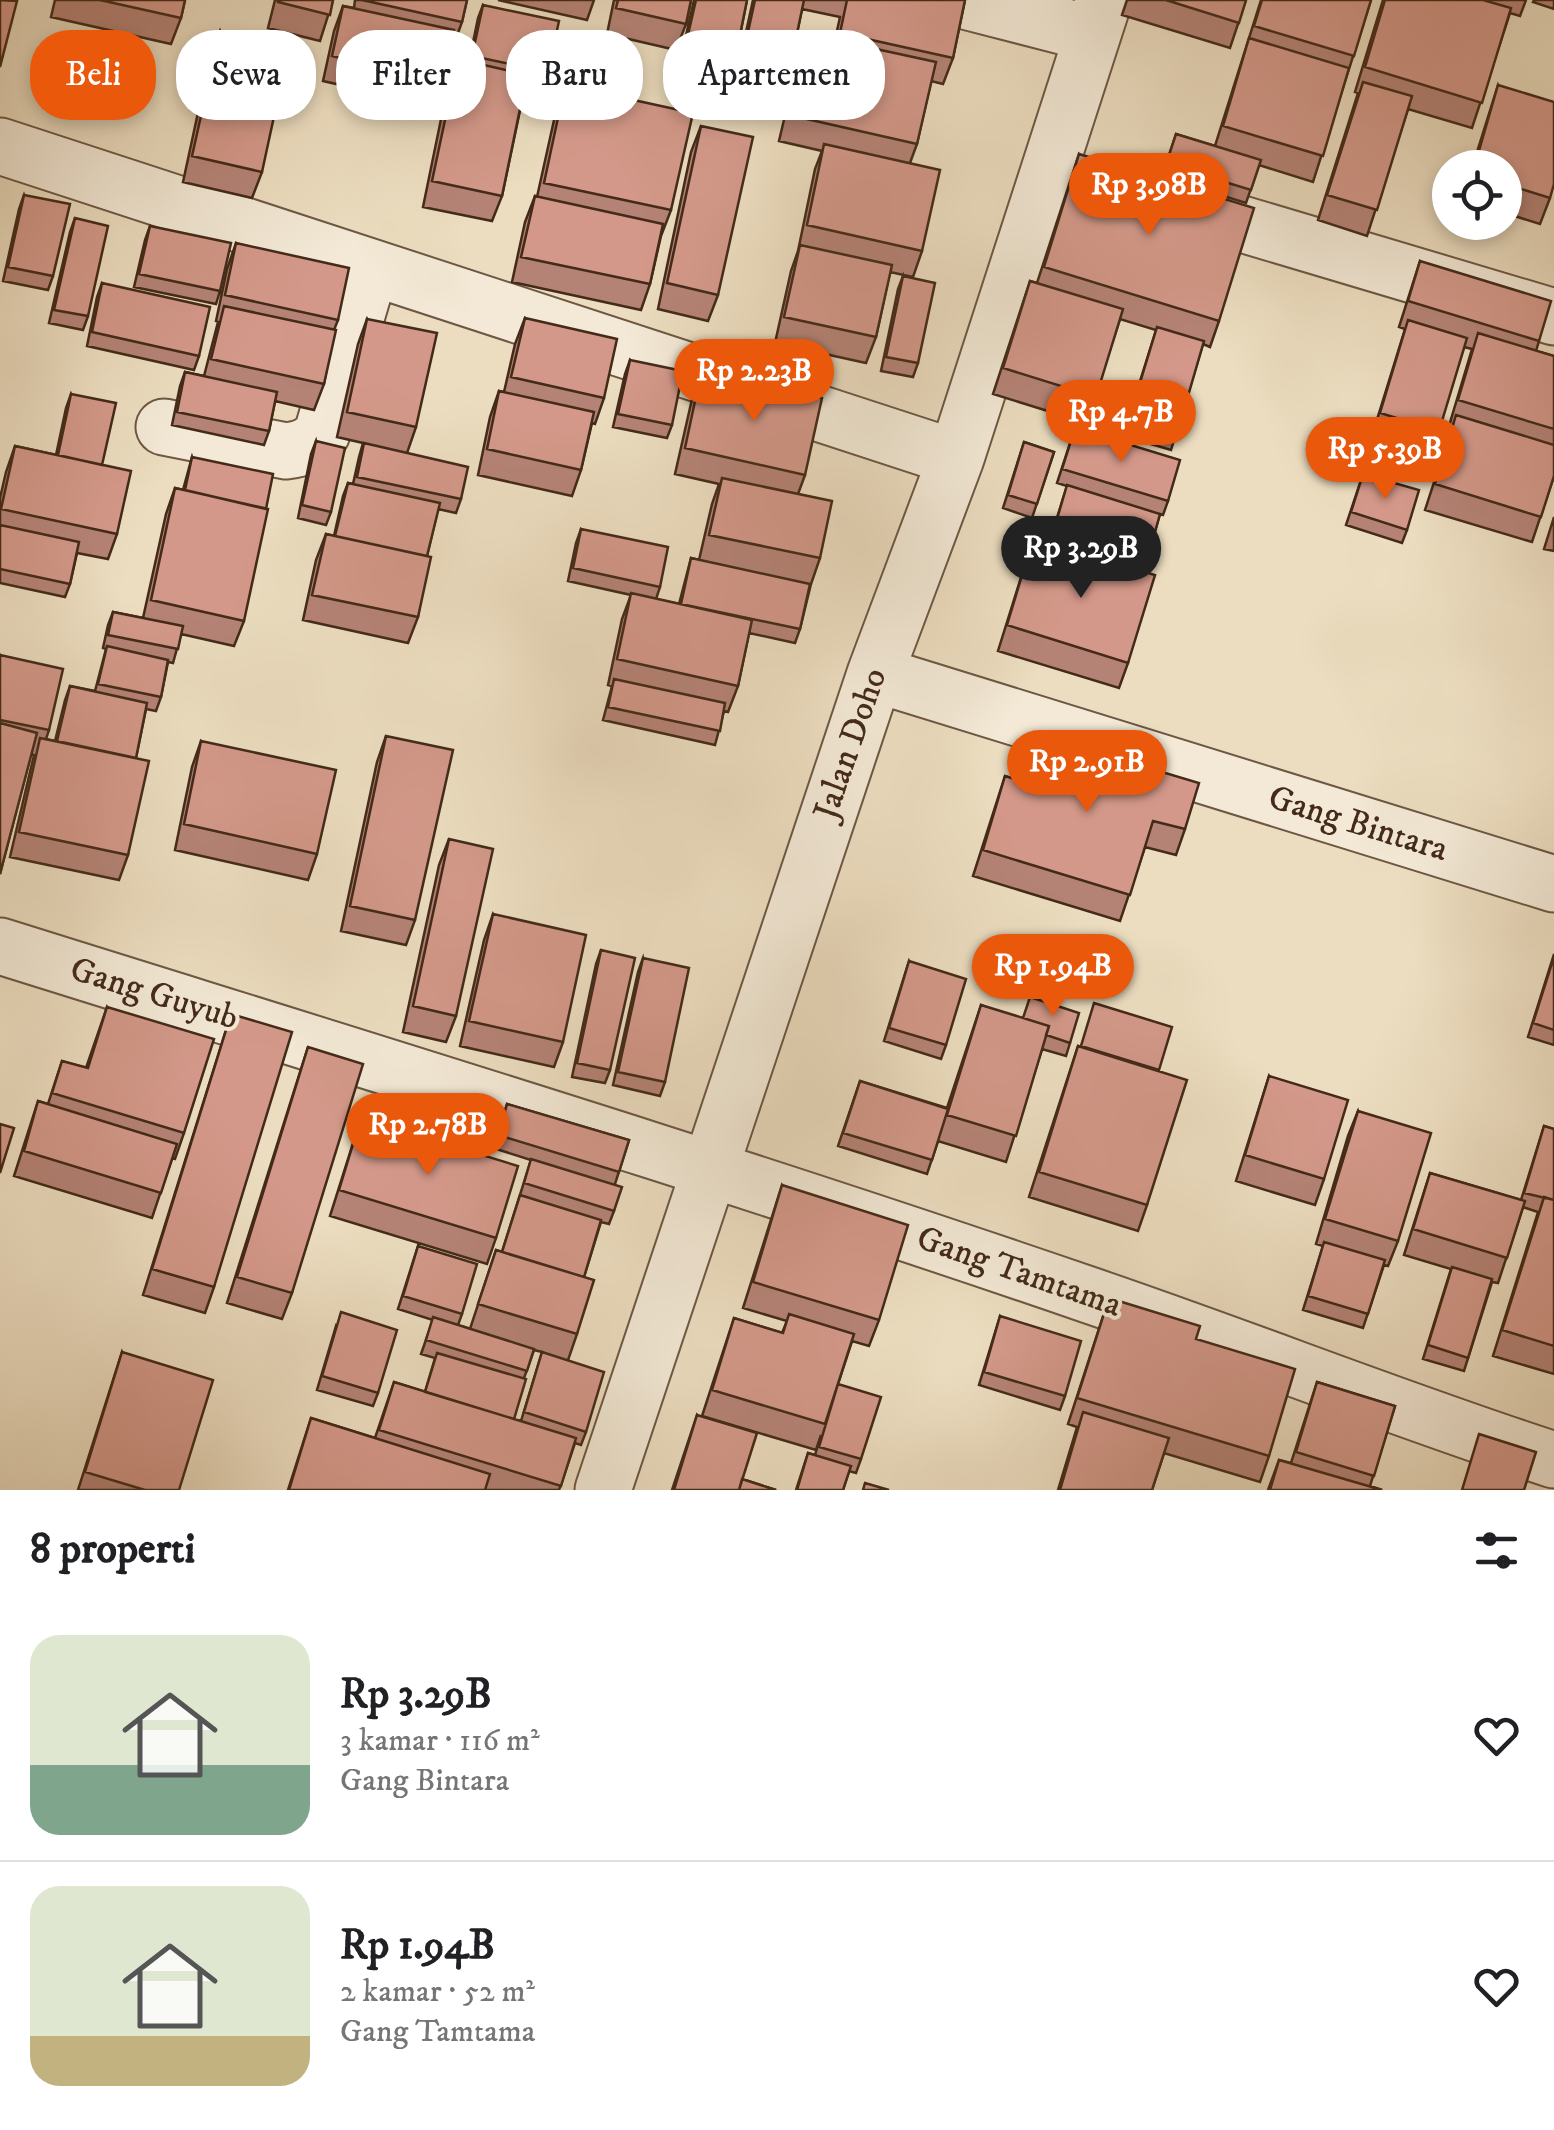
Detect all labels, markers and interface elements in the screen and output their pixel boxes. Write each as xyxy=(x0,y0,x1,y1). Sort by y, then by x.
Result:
chip: Beli xyxy=(30,30,156,120)
chip: Sewa xyxy=(176,30,316,120)
chip: Filter xyxy=(336,30,486,120)
chip: Baru xyxy=(506,30,643,120)
chip: Apartemen xyxy=(663,30,885,120)
map controls xyxy=(1432,150,1522,240)
button: locate xyxy=(1432,150,1522,240)
pin: Rp 3.98B xyxy=(1046,153,1252,238)
text: Rp 3.98B xyxy=(1091,165,1207,205)
pin: Rp 2.23B xyxy=(651,339,857,424)
text: Rp 2.23B xyxy=(696,351,812,391)
pin: Rp 4.7B xyxy=(1029,380,1213,465)
text: Rp 4.7B xyxy=(1068,392,1174,432)
pin: Rp 5.39B xyxy=(1282,417,1488,502)
text: Rp 5.39B xyxy=(1328,429,1442,469)
pin: Rp 3.29B xyxy=(978,516,1184,601)
text: Rp 3.29B xyxy=(1023,528,1139,568)
street label: Jalan Doho xyxy=(804,662,897,828)
pin: Rp 2.91B xyxy=(984,730,1190,815)
text: Rp 2.91B xyxy=(1029,742,1145,782)
street label: Gang Bintara xyxy=(1263,776,1453,872)
pin: Rp 1.94B xyxy=(950,934,1156,1019)
text: Rp 1.94B xyxy=(994,946,1112,986)
street label: Gang Guyub xyxy=(65,948,243,1040)
pin: Rp 2.78B xyxy=(325,1093,531,1178)
text: Rp 2.78B xyxy=(368,1105,488,1145)
street label: Gang Tamtama xyxy=(911,1216,1127,1328)
icon: filters xyxy=(1469,1523,1524,1578)
text: 8 properti xyxy=(30,1524,195,1576)
text: Rp 3.29B xyxy=(340,1669,492,1721)
icon: home xyxy=(110,1675,230,1795)
icon: heart xyxy=(1469,1708,1524,1763)
text: 3 kamar · 116 m² xyxy=(340,1721,540,1761)
text: Gang Bintara xyxy=(340,1761,509,1801)
text: Rp 1.94B xyxy=(340,1920,495,1972)
icon: home xyxy=(110,1926,230,2046)
icon: heart xyxy=(1469,1959,1524,2014)
text: 2 kamar · 52 m² xyxy=(340,1972,535,2012)
text: Gang Tamtama xyxy=(340,2012,535,2052)

